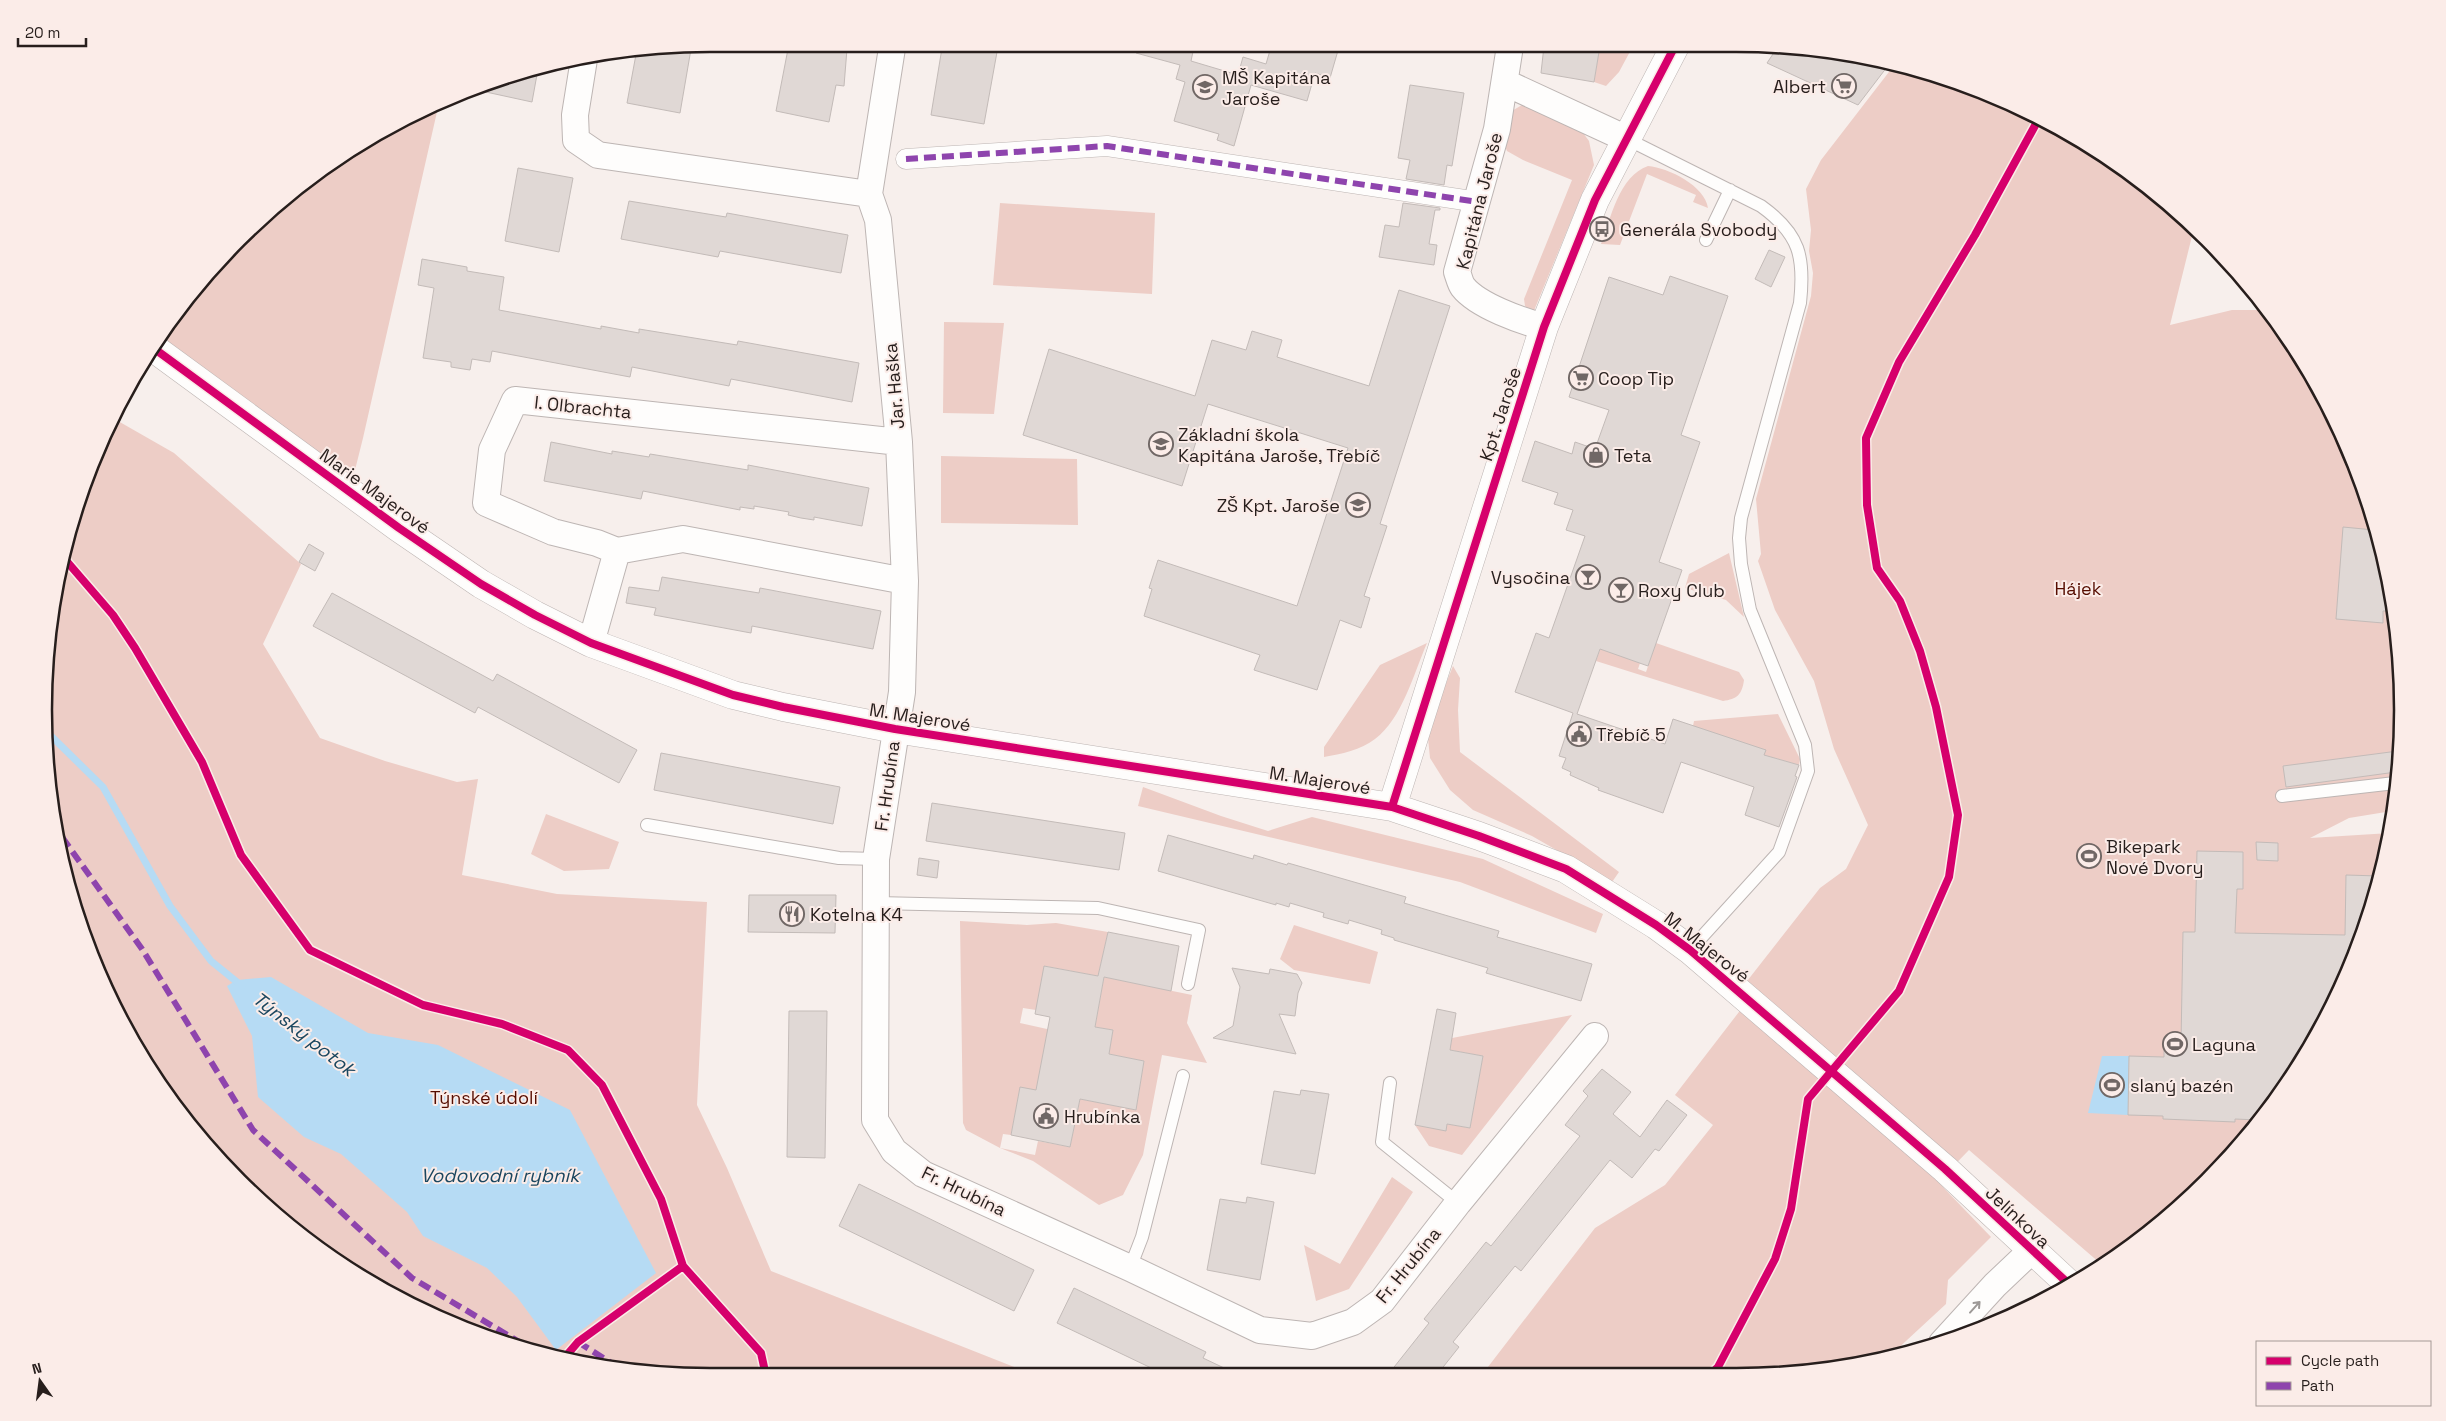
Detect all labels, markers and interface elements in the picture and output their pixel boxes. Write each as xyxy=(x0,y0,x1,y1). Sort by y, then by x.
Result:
scale bar xyxy=(18,15,85,47)
text: 20 m xyxy=(25,23,60,42)
place label: MŠ Kapitána Jaroše xyxy=(1222,66,1331,110)
supermarket icon: Albert xyxy=(1831,73,1857,99)
school or university icon: MŠ Kapitána Jaroše xyxy=(1192,74,1218,100)
place label: Albert xyxy=(1773,75,1826,98)
street label: Kapitána Jaroše xyxy=(1451,130,1507,272)
bus stop icon: Generála Svobody xyxy=(1589,216,1615,242)
place label: Generála Svobody xyxy=(1620,218,1777,241)
street label: Jar. Haška xyxy=(879,342,909,430)
street label: Kpt. Jaroše xyxy=(1474,364,1526,464)
supermarket icon: Coop Tip xyxy=(1568,365,1594,391)
place label: Coop Tip xyxy=(1598,367,1674,390)
street label: I. Olbrachta xyxy=(533,390,633,424)
place label: Základní škola Kapitána Jaroše, Třebíč xyxy=(1178,423,1381,467)
school or university icon: Základní škola Kapitána Jaroše, Třebíč xyxy=(1148,431,1174,457)
shop icon: Teta xyxy=(1583,442,1609,468)
street label: Marie Majerové xyxy=(315,443,435,539)
place label: Teta xyxy=(1614,444,1652,467)
school or university icon: ZŠ Kpt. Jaroše xyxy=(1345,492,1371,518)
place label: ZŠ Kpt. Jaroše xyxy=(1217,494,1340,517)
bar icon: Vysočina xyxy=(1575,564,1601,590)
place label: Vysočina xyxy=(1491,566,1570,589)
bar icon: Roxy Club xyxy=(1608,577,1634,603)
park label: Hájek xyxy=(2055,577,2102,600)
place label: Roxy Club xyxy=(1638,579,1725,602)
street label: M. Majerové xyxy=(868,698,972,736)
public building icon: Třebíč 5 xyxy=(1566,721,1592,747)
place label: Třebíč 5 xyxy=(1596,723,1666,746)
street label: Fr. Hrubína xyxy=(869,739,905,833)
street label: M. Majerové xyxy=(1268,761,1372,799)
place label: Bikepark Nové Dvory xyxy=(2106,835,2204,879)
sports icon: Bikepark Nové Dvory xyxy=(2076,843,2102,869)
restaurant icon: Kotelna K4 xyxy=(779,901,805,927)
place label: Kotelna K4 xyxy=(810,903,903,926)
street label: M. Majerové xyxy=(1660,906,1754,988)
water label: Týnský potok xyxy=(248,986,363,1084)
sports icon: Laguna xyxy=(2162,1031,2188,1057)
place label: Laguna xyxy=(2192,1033,2256,1056)
sports icon: slaný bazén xyxy=(2099,1072,2125,1098)
place label: slaný bazén xyxy=(2130,1074,2233,1097)
park label: Týnské údolí xyxy=(430,1086,538,1109)
public building icon: Hrubínka xyxy=(1033,1103,1059,1129)
place label: Hrubínka xyxy=(1064,1105,1140,1128)
street label: Fr. Hrubína xyxy=(918,1161,1010,1221)
water label: Vodovodní rybník xyxy=(421,1163,582,1188)
street label: Jelínkova xyxy=(1981,1181,2055,1253)
street label: Fr. Hrubína xyxy=(1370,1222,1446,1308)
one-way arrow xyxy=(1969,1301,1981,1314)
legend xyxy=(2256,1341,2431,1406)
text: Cycle path xyxy=(2301,1351,2379,1370)
north arrow xyxy=(15,1356,65,1406)
text: N xyxy=(30,1359,44,1378)
text: Path xyxy=(2301,1376,2334,1395)

